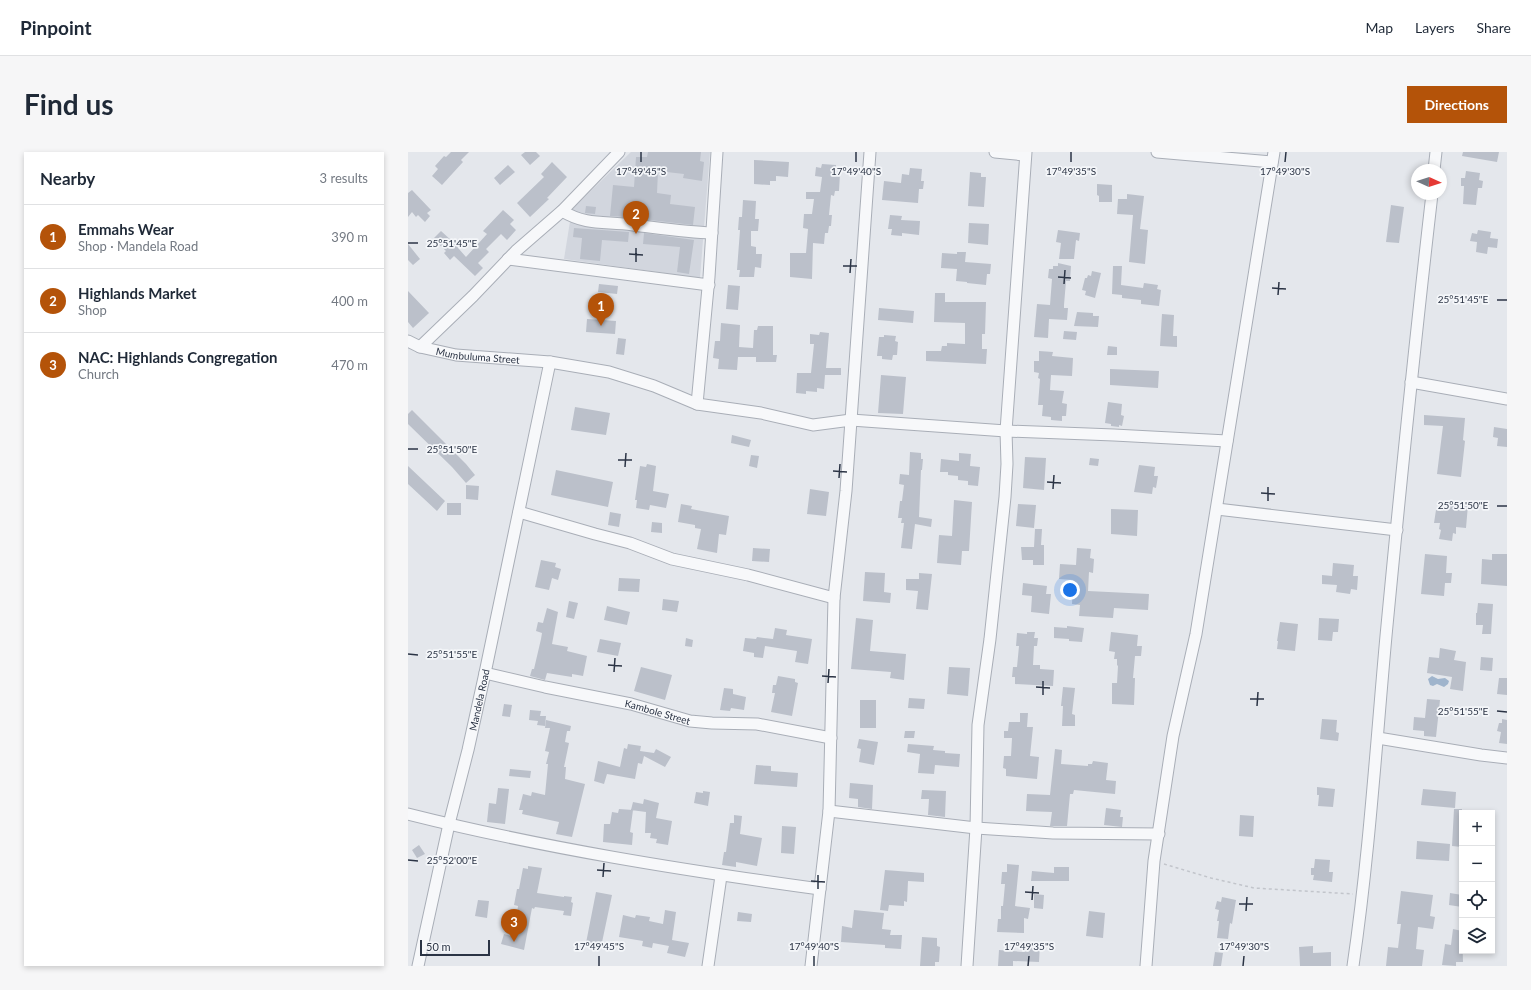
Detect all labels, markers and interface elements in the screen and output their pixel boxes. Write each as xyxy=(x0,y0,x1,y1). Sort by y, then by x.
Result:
text: Pinpoint xyxy=(20,16,91,39)
text: Map xyxy=(1365,19,1393,36)
text: Layers xyxy=(1415,19,1455,36)
text: Share xyxy=(1477,19,1511,36)
button: Directions xyxy=(1407,86,1507,123)
text: Find us xyxy=(24,87,114,121)
north arrow xyxy=(1411,164,1447,200)
text: 17°49'45"S xyxy=(616,165,666,177)
text: 17°49'40"S xyxy=(831,165,881,177)
text: 17°49'35"S xyxy=(1046,165,1096,177)
text: 17°49'30"S xyxy=(1260,165,1310,177)
text: Nearby xyxy=(40,168,95,189)
text: 3 results xyxy=(320,170,368,186)
pin: 2 xyxy=(623,201,649,234)
text: Emmahs Wear xyxy=(78,220,174,238)
text: 1 xyxy=(49,229,57,245)
text: 390 m xyxy=(331,229,368,245)
text: 25°51'45"E xyxy=(427,237,477,249)
text: Shop · Mandela Road xyxy=(78,238,198,254)
text: Highlands Market xyxy=(78,284,197,302)
text: 2 xyxy=(49,293,57,309)
text: 400 m xyxy=(331,293,368,309)
pin: 1 xyxy=(588,293,614,326)
text: 25°51'45"E xyxy=(1438,293,1488,305)
text: Shop xyxy=(78,302,107,318)
street label: Mumbuluma Street xyxy=(435,345,521,366)
text: NAC: Highlands Congregation xyxy=(78,348,278,366)
text: 3 xyxy=(49,357,57,373)
text: 470 m xyxy=(331,357,368,373)
text: Church xyxy=(78,366,119,382)
text: 25°51'50"E xyxy=(427,443,477,455)
text: 25°51'50"E xyxy=(1438,499,1488,511)
your location xyxy=(1060,580,1080,600)
text: 25°51'55"E xyxy=(427,648,477,660)
street label: Mandela Road xyxy=(466,668,492,732)
street label: Kambole Street xyxy=(624,697,692,727)
text: 25°51'55"E xyxy=(1438,705,1488,717)
map controls xyxy=(1459,810,1495,954)
button: + xyxy=(1459,810,1495,846)
button: − xyxy=(1459,846,1495,882)
text: 25°52'00"E xyxy=(427,854,477,866)
button: locate xyxy=(1459,882,1495,918)
pin: 3 xyxy=(501,909,527,942)
button: layers xyxy=(1459,918,1495,954)
scale bar xyxy=(420,938,490,957)
text: 50 m xyxy=(426,940,451,953)
text: 17°49'45"S xyxy=(574,940,624,952)
text: 17°49'40"S xyxy=(789,940,839,952)
text: 17°49'35"S xyxy=(1004,940,1054,952)
text: 17°49'30"S xyxy=(1219,940,1269,952)

